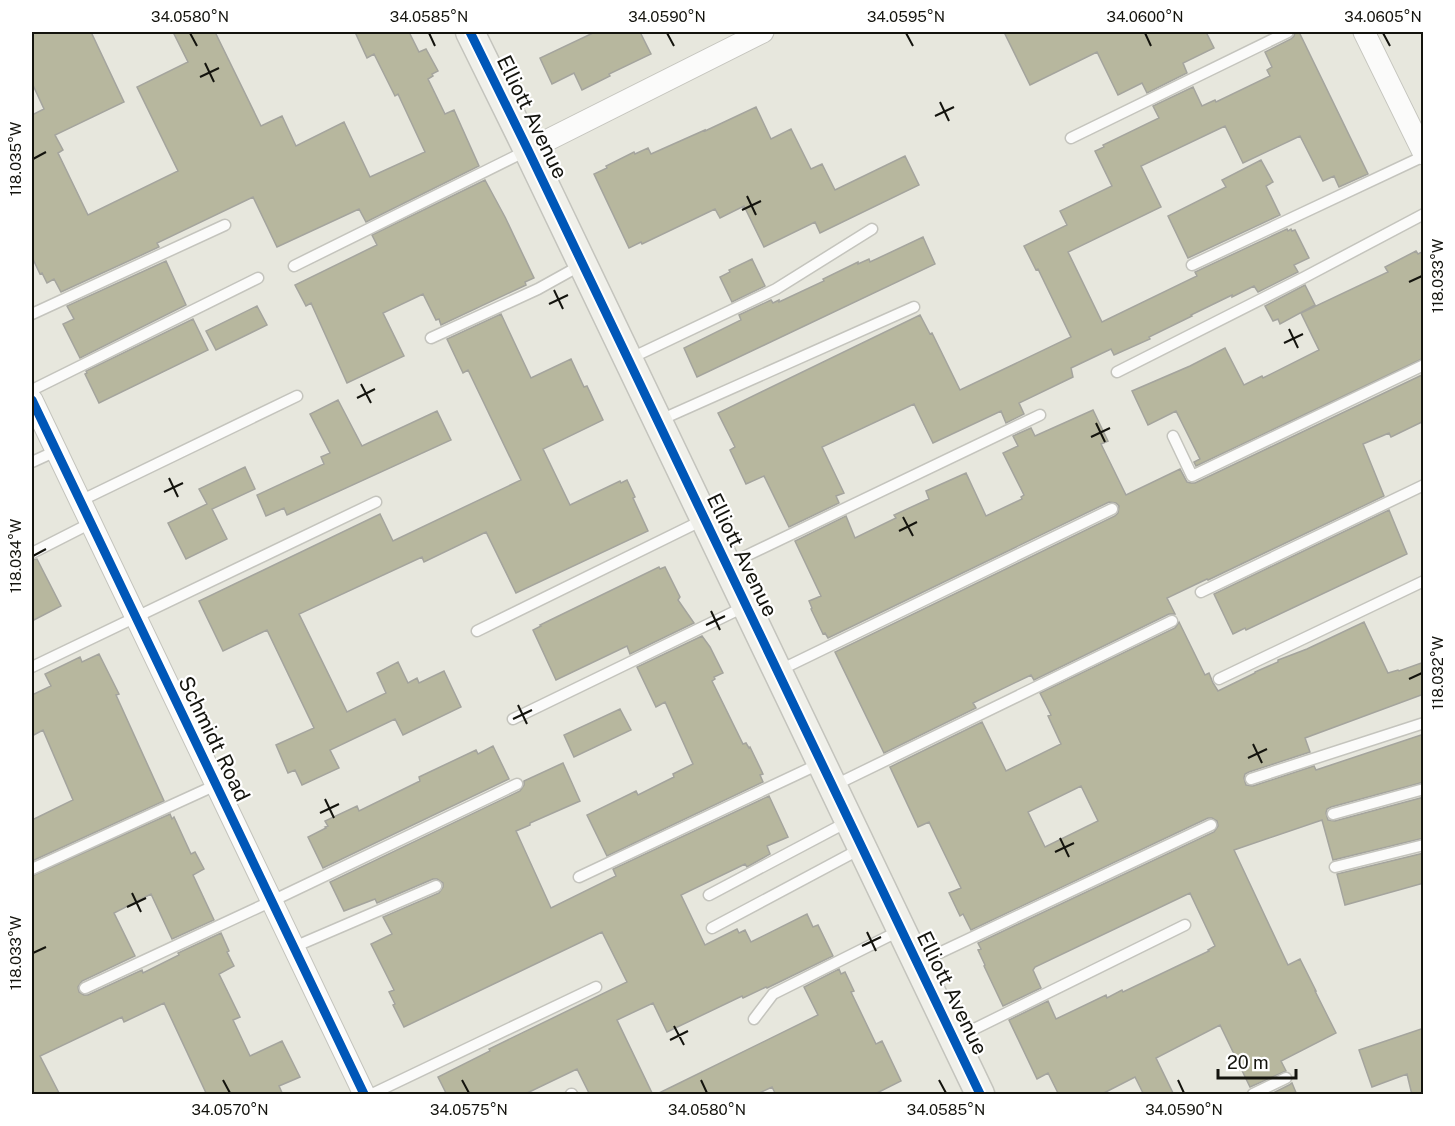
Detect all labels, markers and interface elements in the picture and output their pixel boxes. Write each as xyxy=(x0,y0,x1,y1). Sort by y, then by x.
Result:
text: 34.0580°N xyxy=(151,8,229,25)
text: 34.0585°N xyxy=(390,8,468,25)
text: 34.0590°N xyxy=(628,8,706,25)
text: 34.0595°N xyxy=(867,8,945,25)
text: 34.0600°N xyxy=(1106,8,1184,25)
text: 34.0605°N xyxy=(1344,8,1422,25)
street label: Elliott Avenue xyxy=(492,51,573,183)
text: 118.035°W xyxy=(7,122,24,196)
text: 118.033°W xyxy=(1429,239,1446,313)
street label: Elliott Avenue xyxy=(702,489,783,621)
text: 118.034°W xyxy=(7,519,24,593)
text: 118.032°W xyxy=(1429,636,1446,710)
street label: Schmidt Road xyxy=(173,672,256,806)
text: 118.033°W xyxy=(7,916,24,990)
street label: Elliott Avenue xyxy=(912,927,993,1059)
scale bar xyxy=(1218,1042,1296,1080)
text: 20 m xyxy=(1227,1052,1269,1073)
text: 34.0570°N xyxy=(191,1101,269,1118)
text: 34.0575°N xyxy=(430,1101,508,1118)
text: 34.0580°N xyxy=(668,1101,746,1118)
text: 34.0585°N xyxy=(907,1101,985,1118)
text: 34.0590°N xyxy=(1145,1101,1223,1118)

